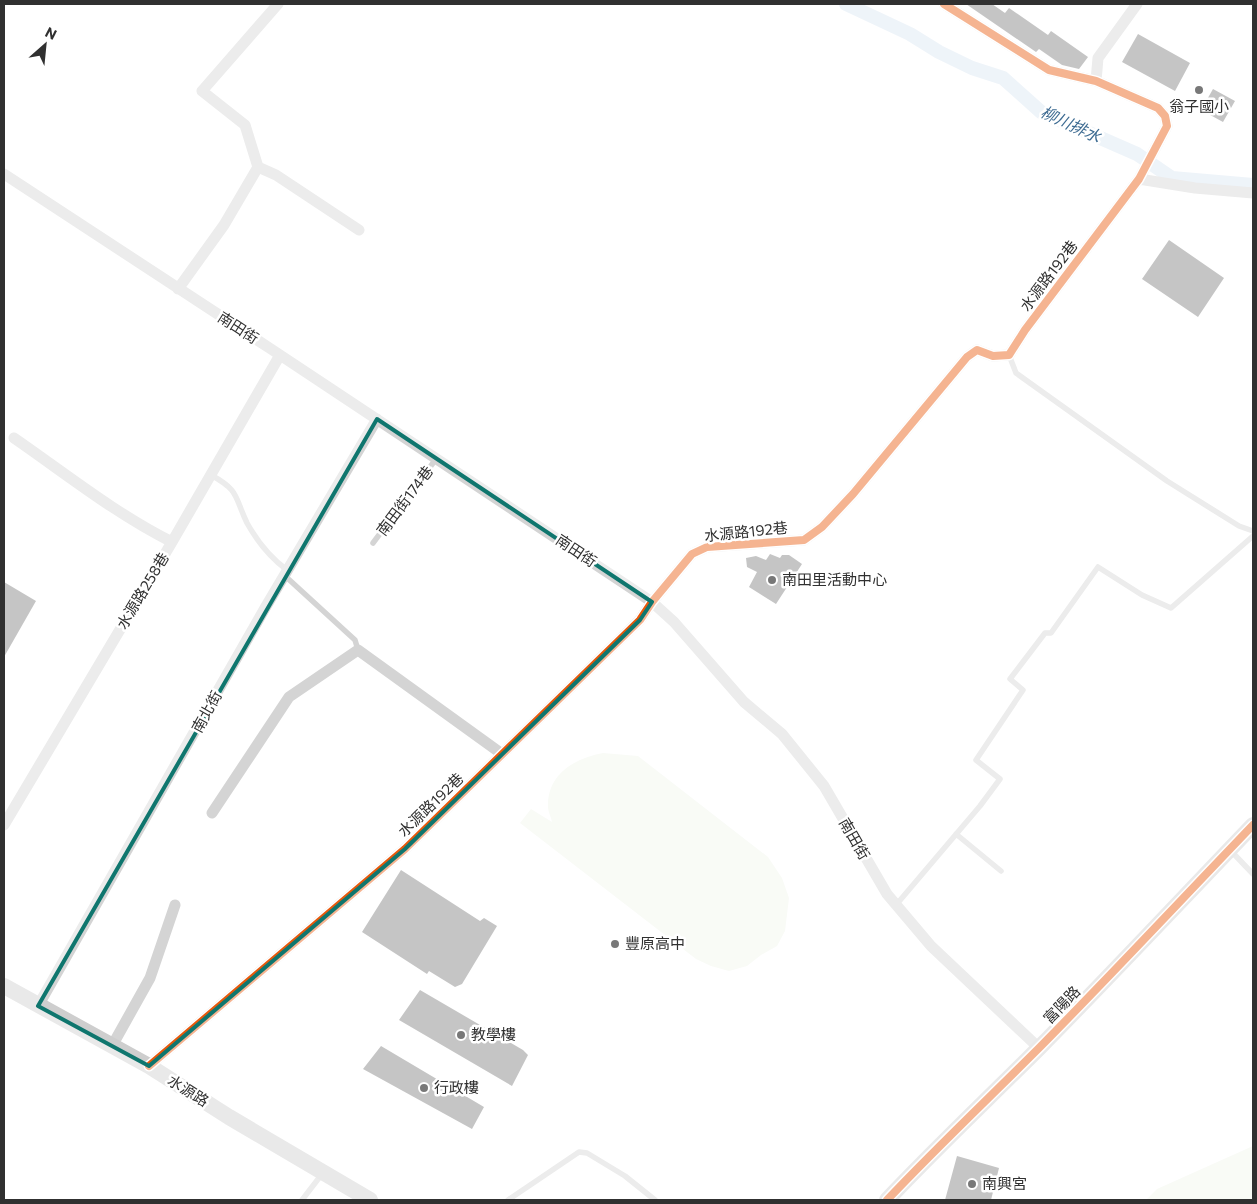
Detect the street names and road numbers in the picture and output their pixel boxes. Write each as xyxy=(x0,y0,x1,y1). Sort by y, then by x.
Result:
street label: 水源路192巷 xyxy=(1016,237,1081,314)
street label: 南田街 xyxy=(215,307,262,347)
street label: 南田街174巷 xyxy=(372,462,436,539)
street label: 水源路192巷 xyxy=(703,518,789,544)
street label: 南田街 xyxy=(553,530,600,570)
street label: 水源路258巷 xyxy=(112,549,172,632)
street label: 南北街 xyxy=(187,687,225,736)
street label: 水源路192巷 xyxy=(394,769,467,840)
street label: 南田街 xyxy=(836,815,874,862)
street label: 富陽路 xyxy=(1039,982,1083,1027)
street label: 水源路 xyxy=(165,1071,212,1110)

